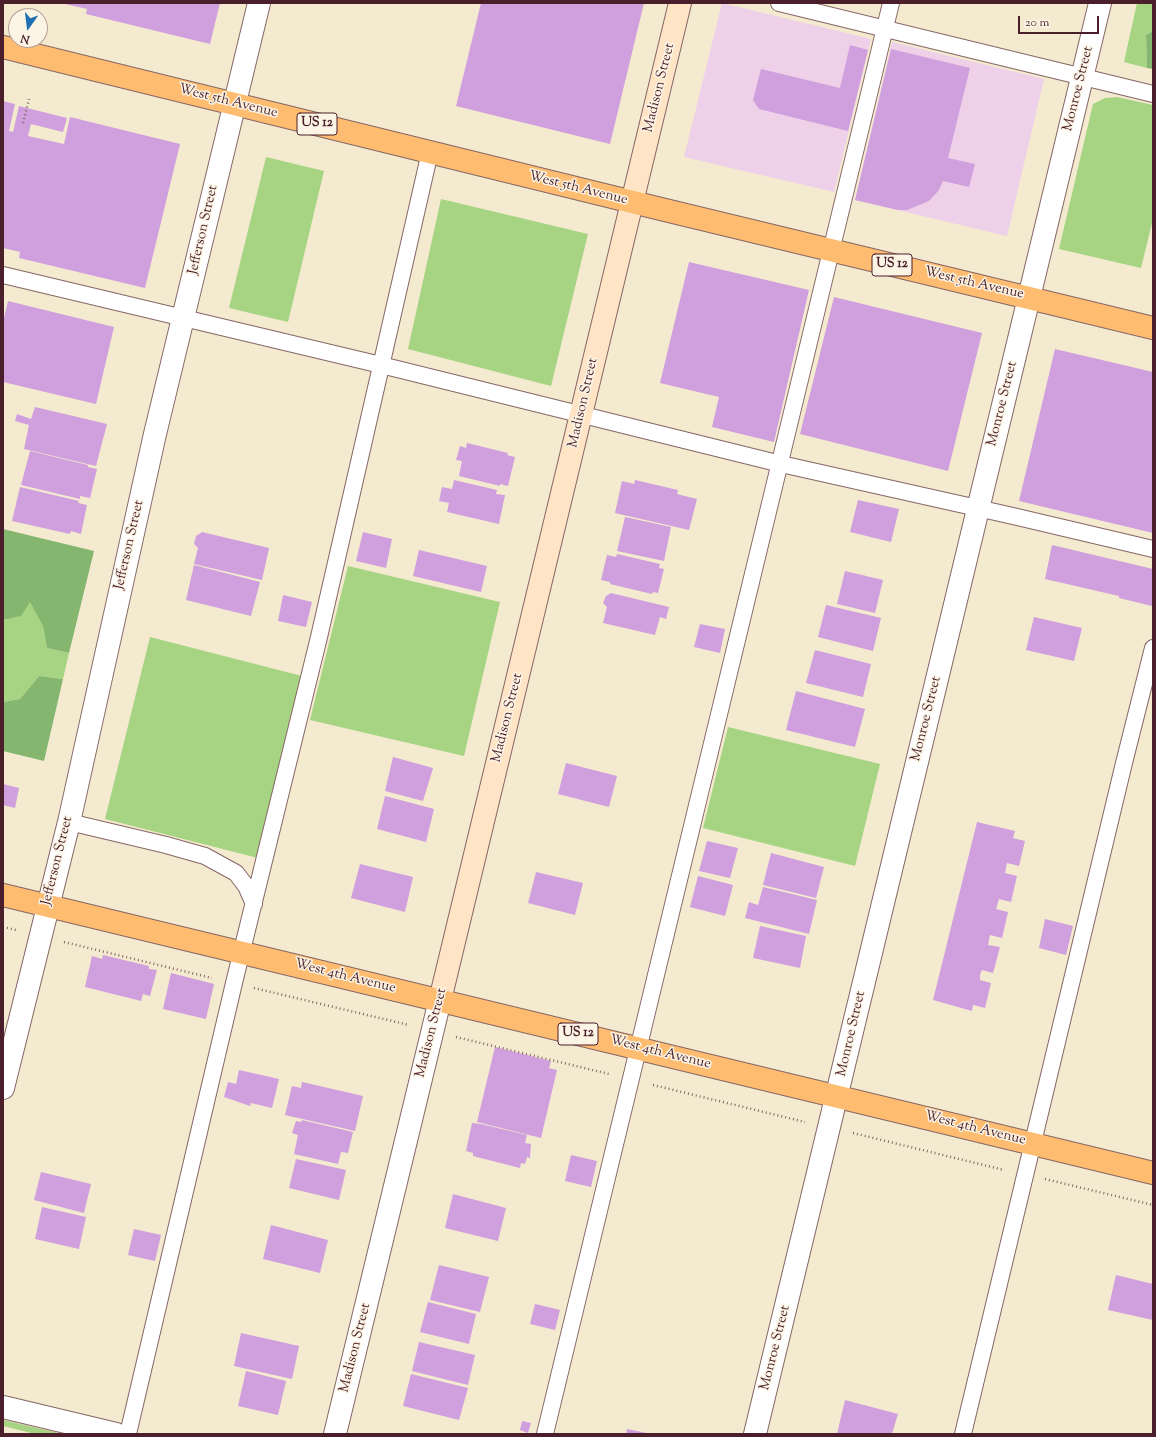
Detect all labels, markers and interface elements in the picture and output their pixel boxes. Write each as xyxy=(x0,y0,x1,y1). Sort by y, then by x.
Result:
north arrow xyxy=(8,8,48,48)
scale bar xyxy=(1020,8,1101,34)
text: 20 m xyxy=(1025,14,1049,32)
text: N xyxy=(19,30,32,47)
street label: Madison Street xyxy=(641,42,679,134)
street label: Monroe Street xyxy=(1060,45,1098,133)
street label: West 5th Avenue xyxy=(177,82,279,122)
road number: US 12 xyxy=(297,113,337,135)
street label: West 5th Avenue xyxy=(527,169,629,209)
street label: Jefferson Street xyxy=(186,184,222,276)
road number: US 12 xyxy=(872,254,912,276)
street label: West 5th Avenue xyxy=(923,264,1025,304)
street label: Madison Street xyxy=(566,356,602,450)
street label: Monroe Street xyxy=(984,360,1022,448)
street label: Jefferson Street xyxy=(112,499,148,591)
street label: Madison Street xyxy=(489,672,527,764)
street label: Monroe Street xyxy=(908,675,946,763)
street label: Jefferson Street xyxy=(39,815,77,907)
street label: West 4th Avenue xyxy=(293,956,397,998)
street label: Madison Street xyxy=(413,987,451,1079)
street label: Monroe Street xyxy=(834,990,870,1078)
road number: US 12 xyxy=(558,1023,598,1045)
street label: West 4th Avenue xyxy=(608,1032,712,1074)
street label: West 4th Avenue xyxy=(923,1108,1027,1150)
street label: Madison Street xyxy=(337,1302,375,1394)
street label: Monroe Street xyxy=(757,1304,795,1392)

